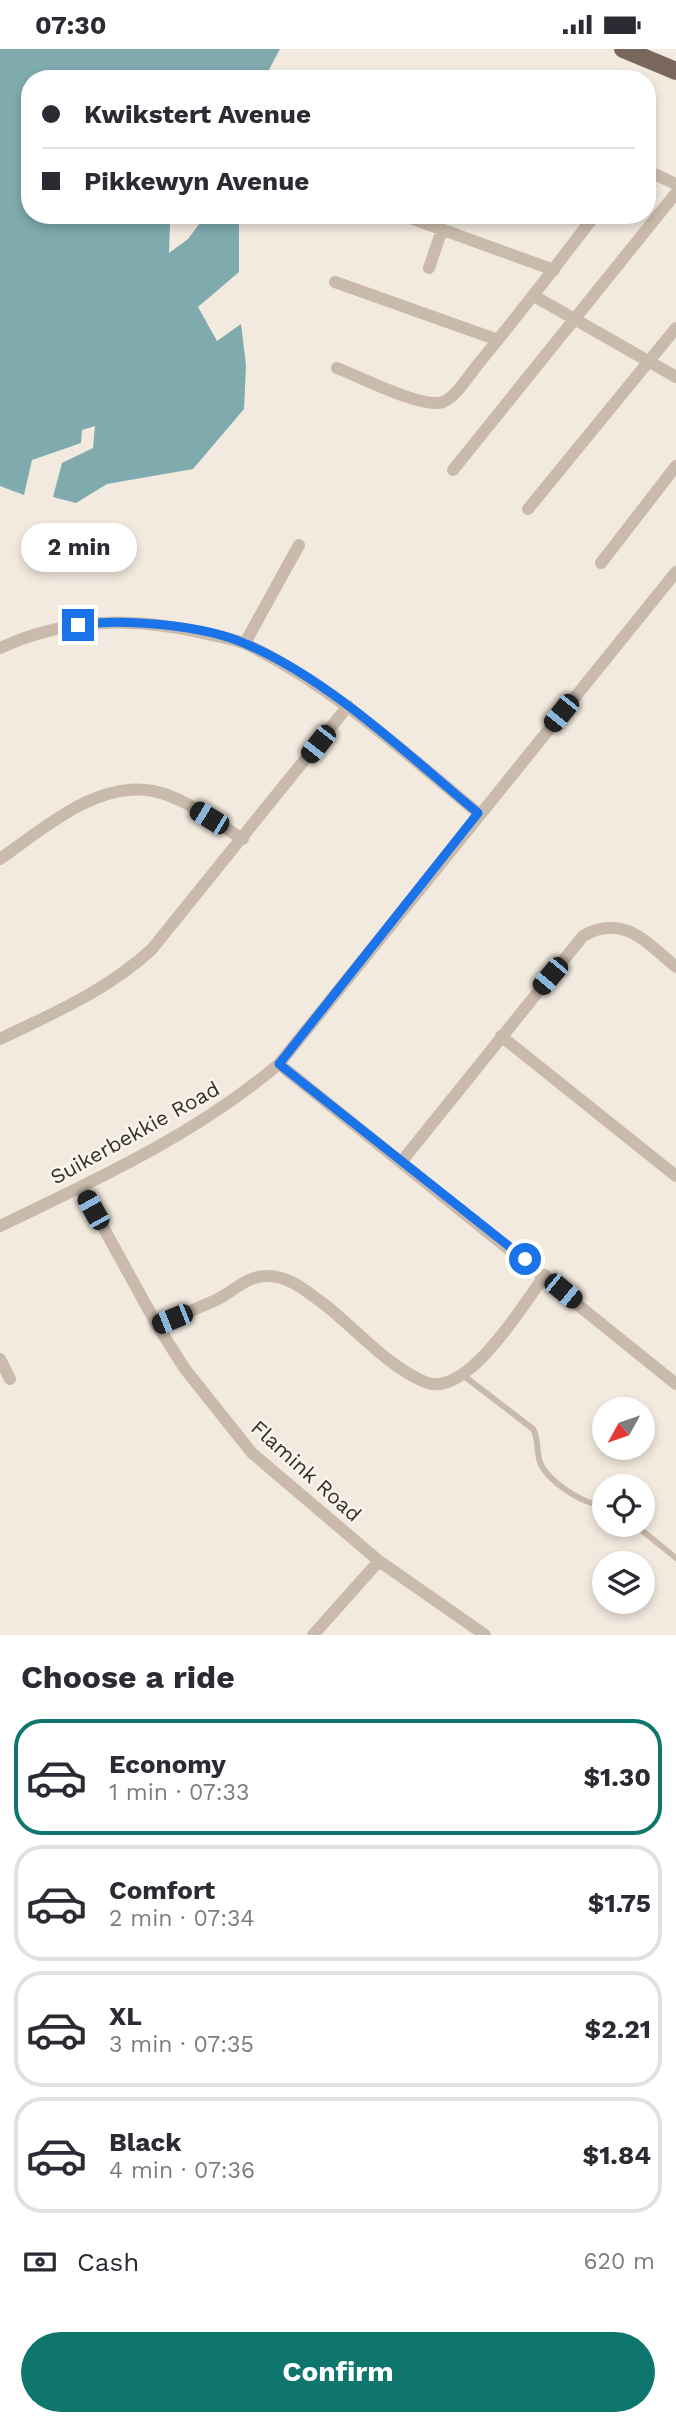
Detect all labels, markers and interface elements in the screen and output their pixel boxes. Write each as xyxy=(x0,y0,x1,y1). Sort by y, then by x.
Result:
text: 07:30 xyxy=(35,10,106,40)
text: Kwikstert Avenue xyxy=(84,99,311,129)
text: Pikkewyn Avenue xyxy=(84,166,309,196)
callout: 2 min xyxy=(20,524,136,573)
text: 2 min xyxy=(48,534,110,561)
route end xyxy=(62,609,94,641)
car xyxy=(540,690,583,736)
car xyxy=(297,721,340,767)
car xyxy=(186,798,233,838)
car xyxy=(529,953,572,999)
street label: Suikerbekkie Road xyxy=(46,1076,224,1189)
car xyxy=(74,1187,113,1233)
route start xyxy=(509,1243,541,1275)
car xyxy=(541,1270,586,1312)
car xyxy=(149,1301,196,1337)
north arrow xyxy=(592,1397,654,1459)
map controls xyxy=(592,1397,655,1614)
street label: Flamink Road xyxy=(246,1415,367,1527)
button: locate xyxy=(592,1474,655,1537)
button: layers xyxy=(592,1551,655,1614)
text: Choose a ride xyxy=(21,1658,235,1696)
icon: car xyxy=(25,1746,88,1809)
text: Economy xyxy=(109,1749,226,1779)
text: $1.30 xyxy=(583,1762,651,1792)
text: 1 min · 07:33 xyxy=(109,1779,249,1806)
icon: car xyxy=(25,1872,88,1935)
text: Comfort xyxy=(109,1875,215,1905)
text: $1.75 xyxy=(588,1888,651,1918)
text: 2 min · 07:34 xyxy=(109,1905,254,1932)
icon: car xyxy=(25,1998,88,2061)
text: XL xyxy=(109,2001,142,2031)
text: $2.21 xyxy=(585,2014,651,2044)
text: 3 min · 07:35 xyxy=(109,2031,254,2058)
icon: car xyxy=(25,2124,88,2187)
text: Black xyxy=(109,2127,181,2157)
text: $1.84 xyxy=(582,2140,651,2170)
text: 4 min · 07:36 xyxy=(109,2157,255,2184)
icon: cash xyxy=(21,2243,59,2281)
text: Cash xyxy=(77,2247,139,2277)
text: 620 m xyxy=(584,2248,655,2275)
button: Confirm xyxy=(21,2332,655,2412)

